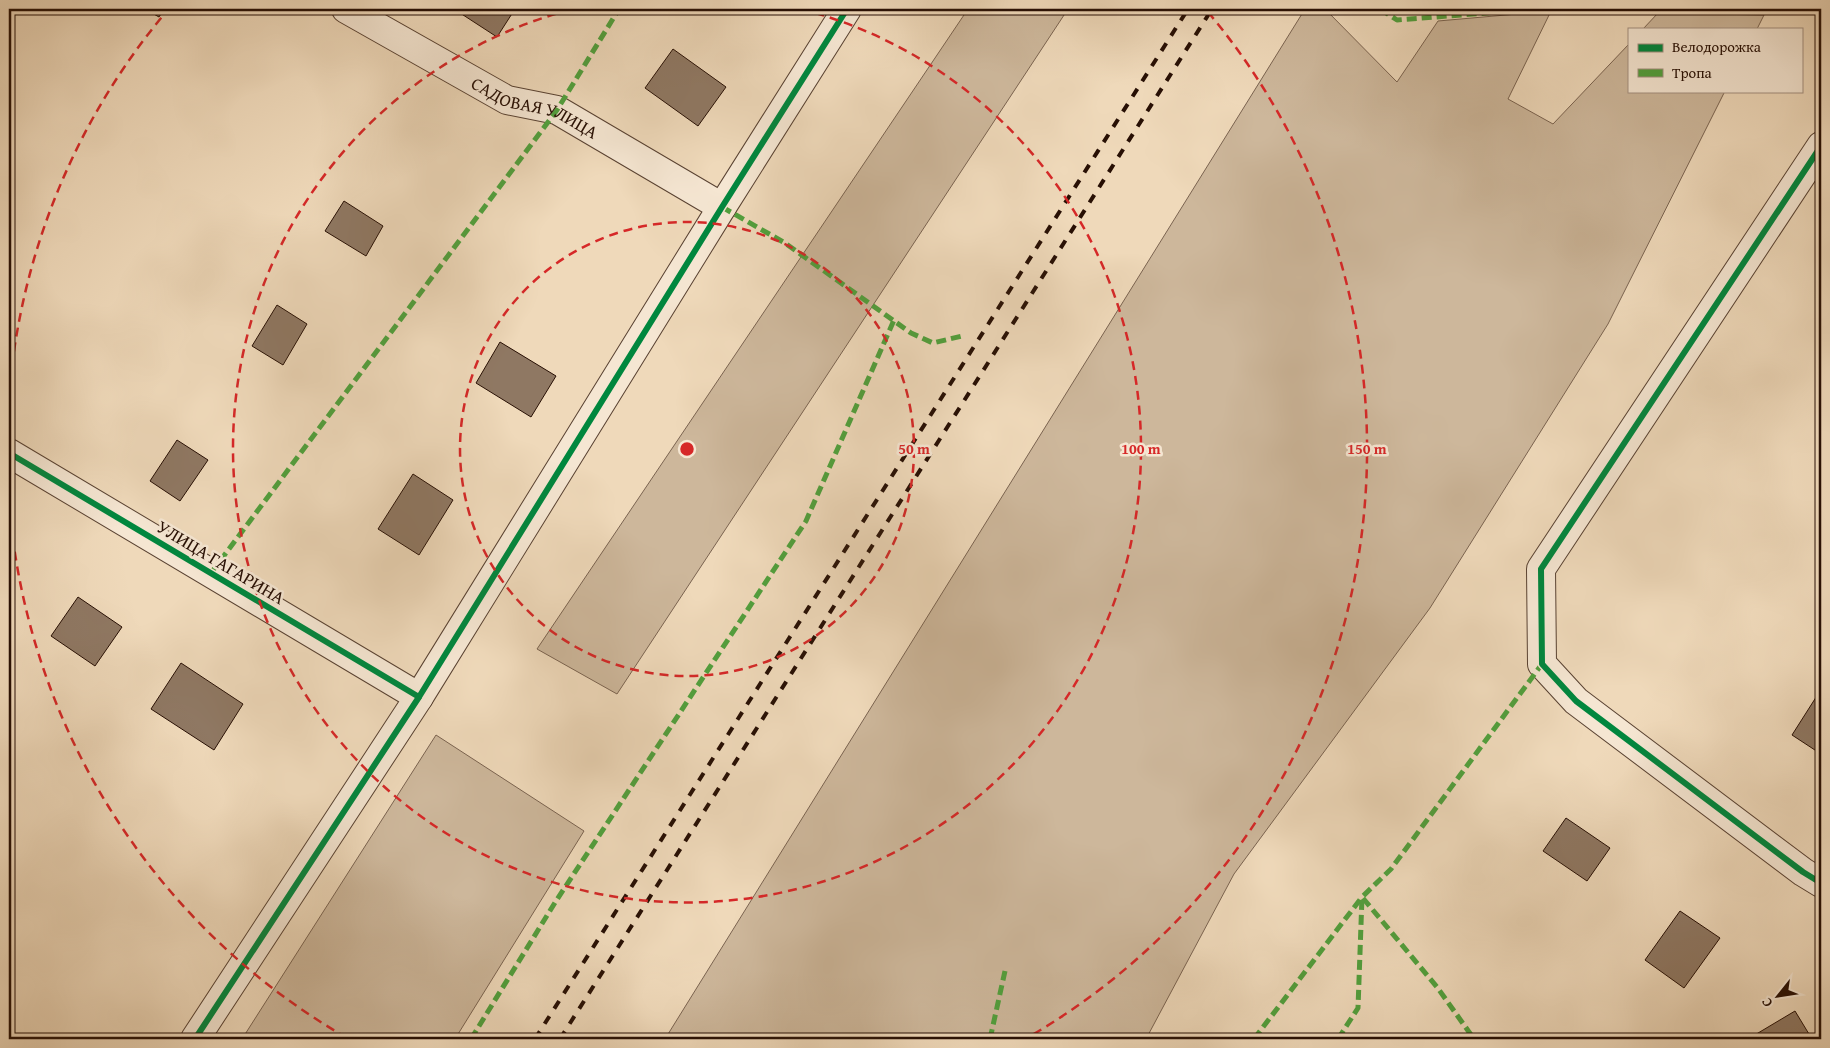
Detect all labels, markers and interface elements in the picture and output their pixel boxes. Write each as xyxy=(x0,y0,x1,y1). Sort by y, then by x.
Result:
legend xyxy=(1628,28,1802,92)
text: Велодорожка xyxy=(1672,36,1762,57)
text: Тропа xyxy=(1672,62,1713,83)
street label: САДОВАЯ УЛИЦА xyxy=(466,69,604,145)
text: 50 m xyxy=(898,438,930,459)
text: 100 m xyxy=(1121,438,1161,459)
text: 150 m xyxy=(1347,438,1387,459)
centre of rings xyxy=(678,440,696,458)
street label: УЛИЦА ГАГАРИНА xyxy=(152,513,290,611)
north arrow xyxy=(1752,970,1802,1020)
text: С xyxy=(1756,994,1777,1011)

